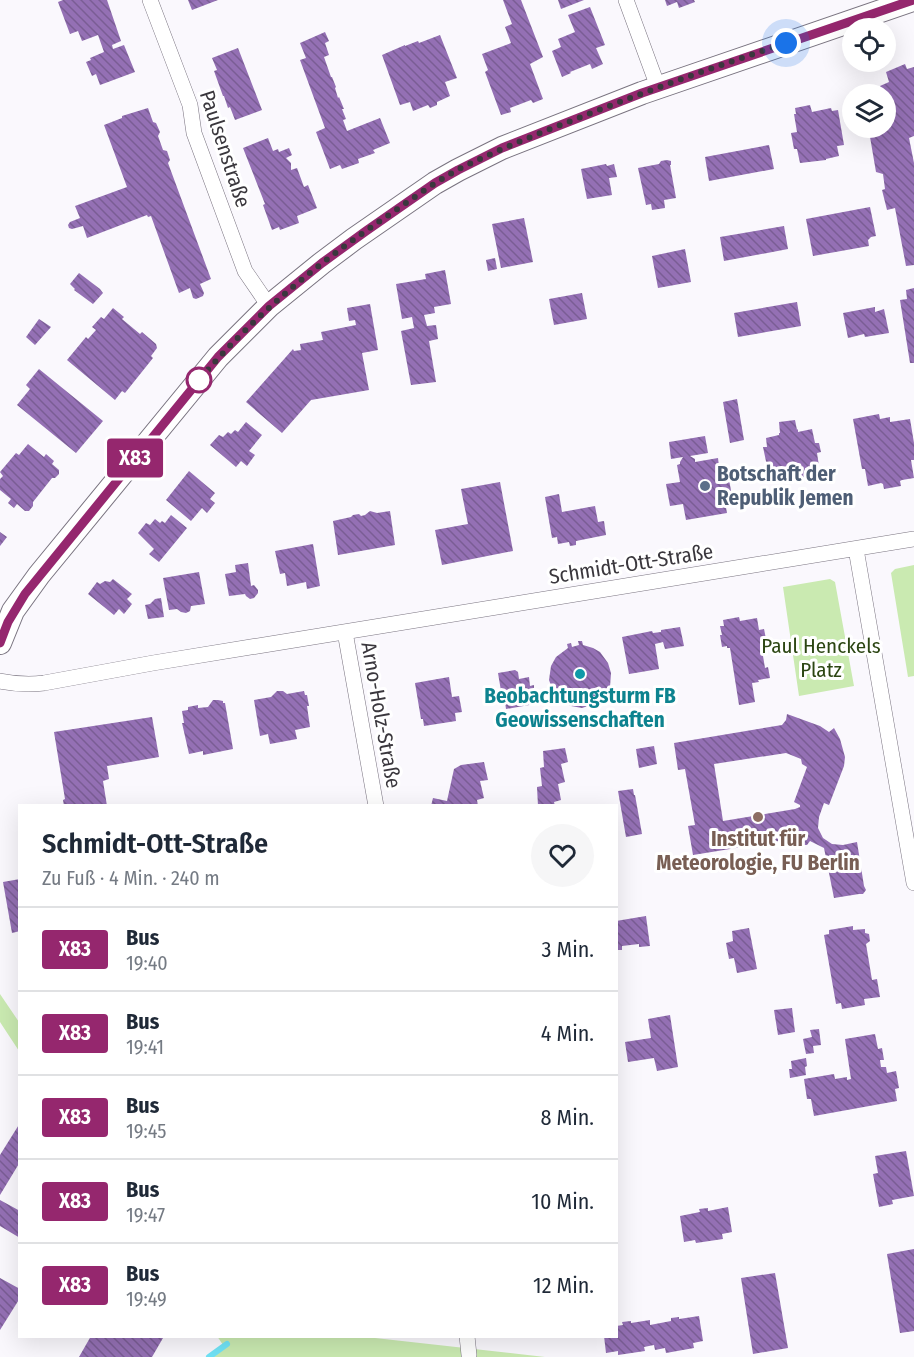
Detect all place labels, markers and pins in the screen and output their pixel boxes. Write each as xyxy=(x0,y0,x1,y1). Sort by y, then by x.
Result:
unlabelled marker xyxy=(186,367,212,393)
place label: Botschaft der Republik Jemen xyxy=(717,461,853,511)
marker: Botschaft der Republik Jemen xyxy=(698,479,712,493)
marker: Beobachtungsturm FB Geowissenschaften xyxy=(573,667,587,681)
place label: Beobachtungsturm FB Geowissenschaften xyxy=(484,683,676,733)
marker: Institut für Meteorologie, FU Berlin xyxy=(751,810,765,824)
place label: Institut für Meteorologie, FU Berlin xyxy=(656,826,860,876)

